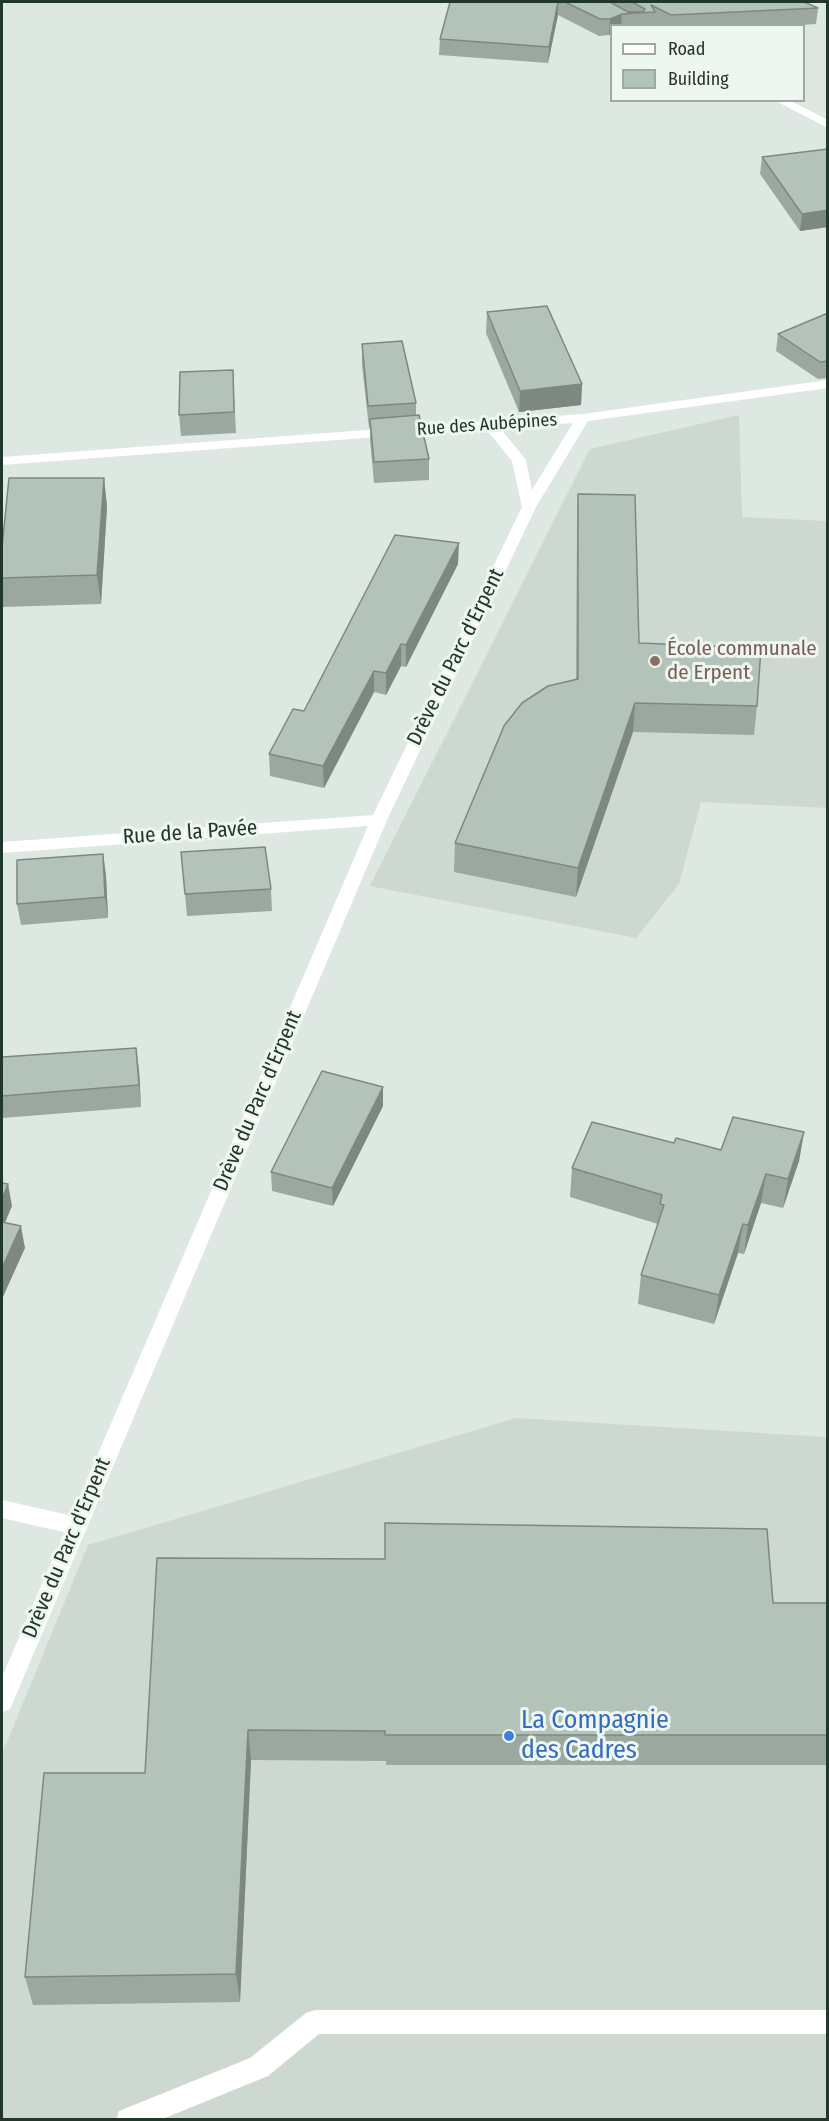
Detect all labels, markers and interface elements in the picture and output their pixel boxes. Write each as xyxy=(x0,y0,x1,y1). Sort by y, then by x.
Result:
legend xyxy=(610,24,805,102)
text: Road xyxy=(668,38,705,60)
text: Building xyxy=(668,68,729,90)
street label: Rue des Aubépines xyxy=(416,409,558,441)
street label: Drève du Parc d'Erpent xyxy=(402,564,510,750)
place label: École communale de Erpent xyxy=(667,636,817,686)
marker: École communale de Erpent xyxy=(648,654,662,668)
street label: Rue de la Pavée xyxy=(122,816,258,850)
street label: Drève du Parc d'Erpent xyxy=(209,1007,307,1195)
street label: Drève du Parc d'Erpent xyxy=(18,1454,116,1642)
place label: La Compagnie des Cadres xyxy=(521,1705,669,1766)
marker: La Compagnie des Cadres xyxy=(502,1729,516,1743)

